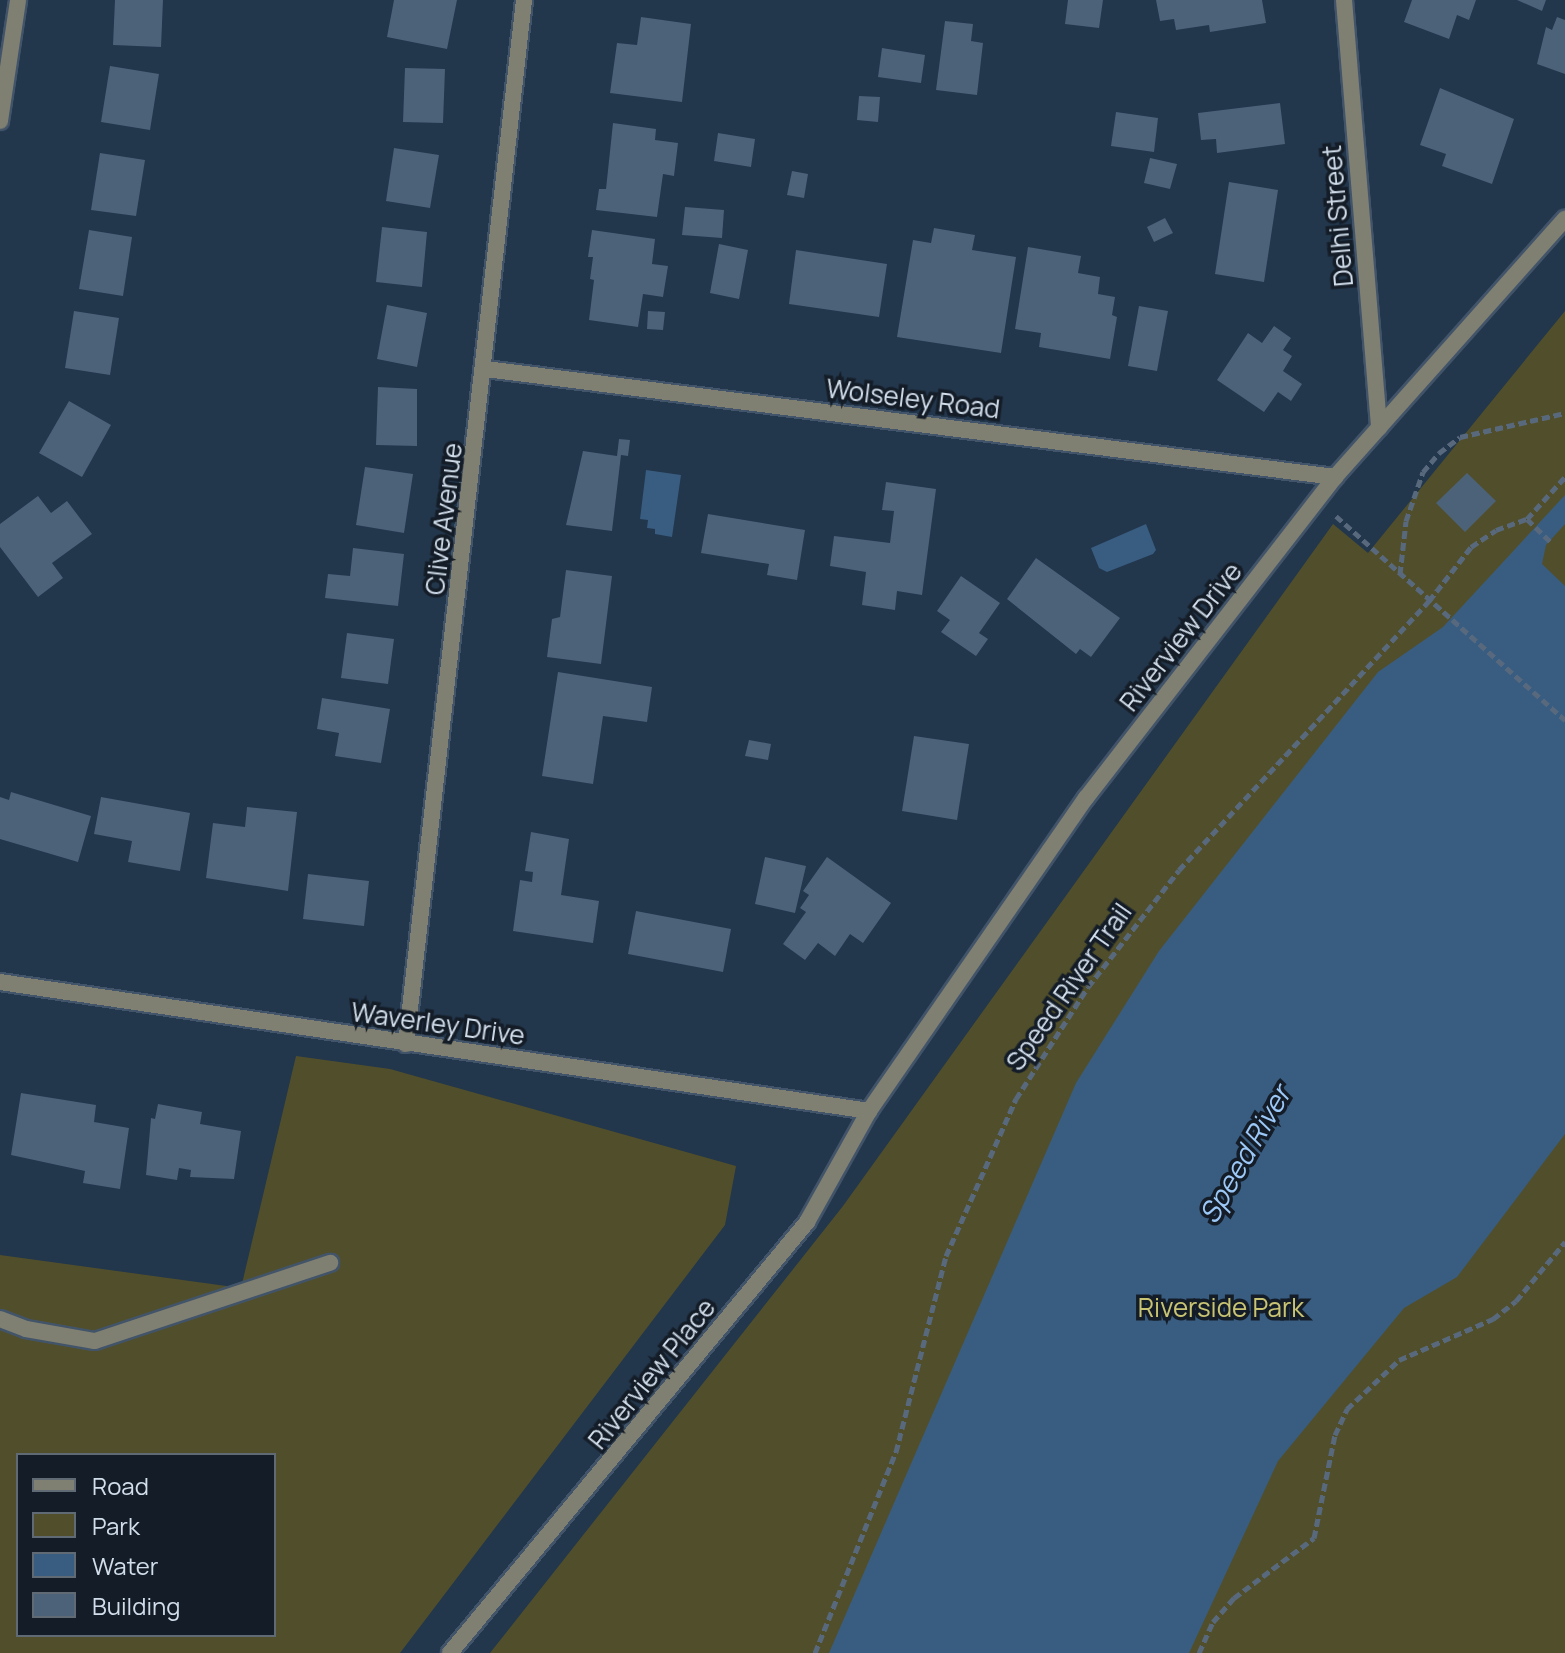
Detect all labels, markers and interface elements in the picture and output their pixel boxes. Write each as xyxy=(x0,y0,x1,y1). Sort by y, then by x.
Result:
street label: Delhi Street xyxy=(1316,144,1360,288)
street label: Wolseley Road xyxy=(824,373,1002,425)
street label: Clive Avenue xyxy=(419,441,469,597)
street label: Riverview Drive xyxy=(1113,557,1249,717)
street label: Speed River Trail xyxy=(1000,897,1138,1077)
street label: Waverley Drive xyxy=(349,996,527,1052)
water label: Speed River xyxy=(1191,1079,1297,1229)
park label: Riverside Park xyxy=(1138,1292,1304,1324)
street label: Riverview Place xyxy=(582,1293,722,1455)
legend xyxy=(16,1453,276,1637)
text: Road xyxy=(92,1469,149,1502)
text: Park xyxy=(92,1509,140,1542)
text: Water xyxy=(92,1549,159,1582)
text: Building xyxy=(92,1589,180,1622)

